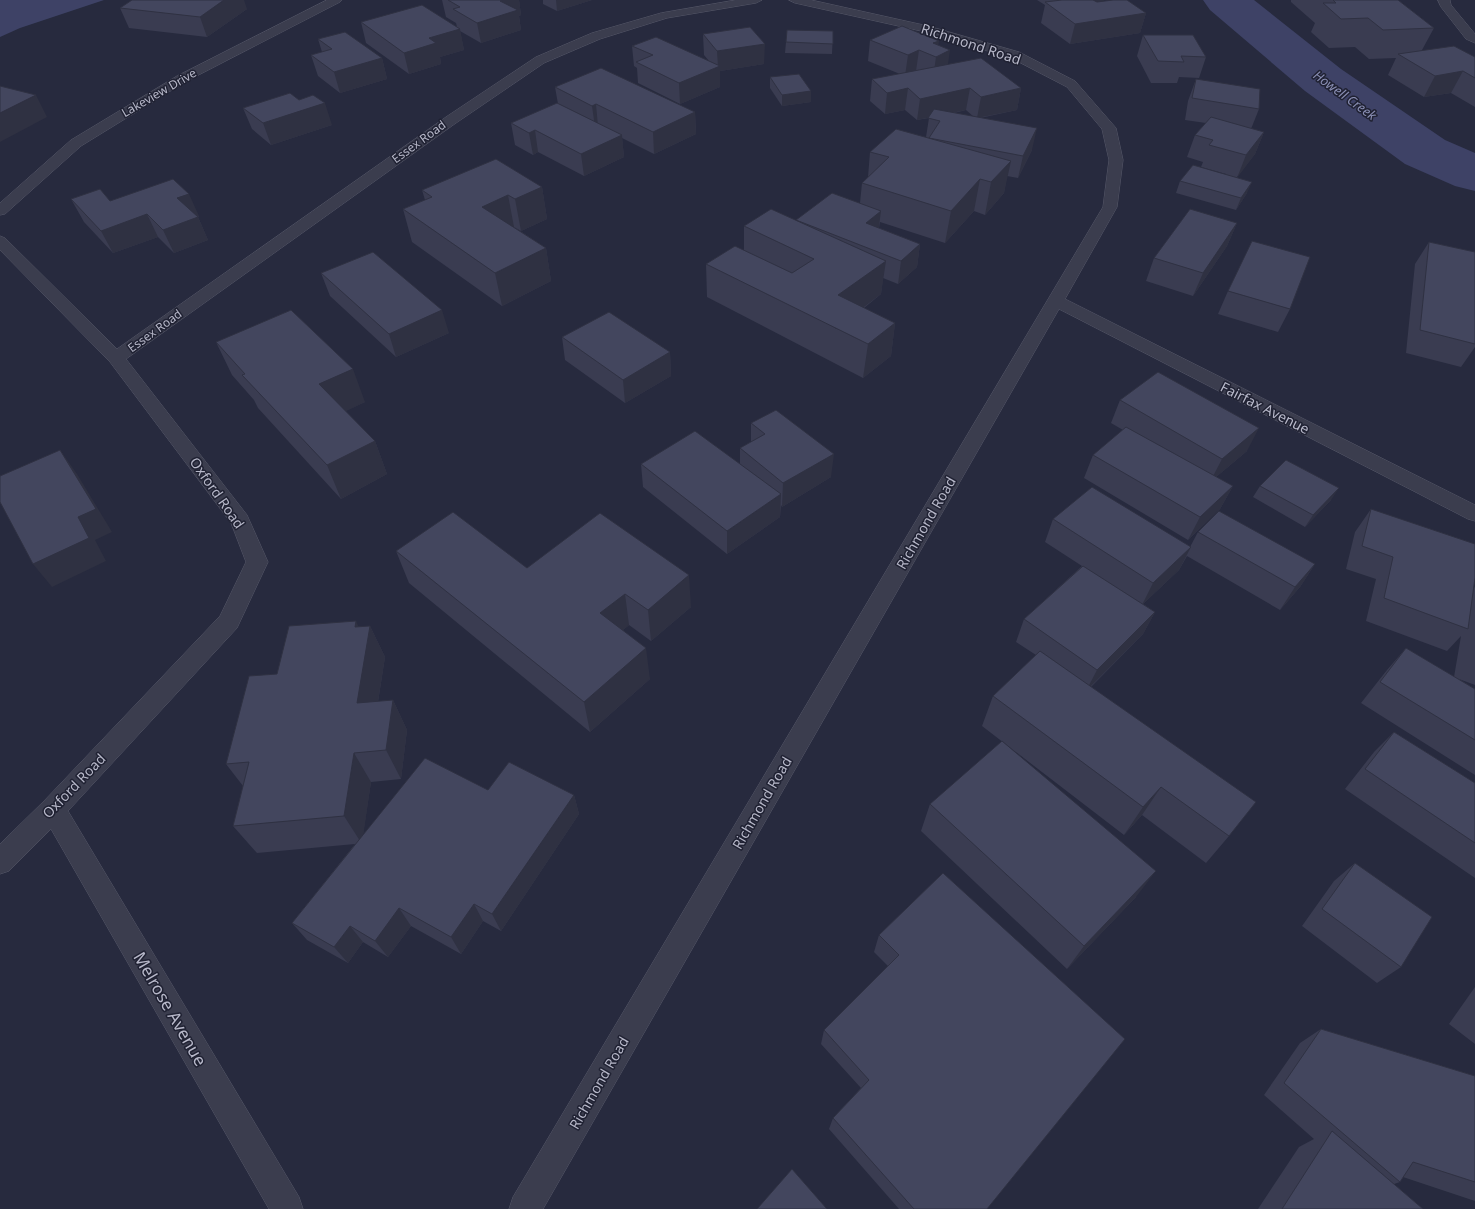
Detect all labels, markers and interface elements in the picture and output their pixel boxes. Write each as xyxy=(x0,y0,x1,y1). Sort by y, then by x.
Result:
street label: Richmond Road xyxy=(919,18,1023,69)
street label: Lakeview Drive xyxy=(118,64,200,121)
water label: Howell Creek xyxy=(1310,66,1381,124)
street label: Essex Road xyxy=(388,116,449,167)
street label: Essex Road xyxy=(124,305,185,356)
street label: Fairfax Avenue xyxy=(1218,377,1313,438)
street label: Oxford Road xyxy=(186,453,249,532)
street label: Richmond Road xyxy=(891,473,960,572)
street label: Oxford Road xyxy=(38,749,109,822)
street label: Richmond Road xyxy=(727,753,796,852)
street label: Melrose Avenue xyxy=(128,947,212,1070)
street label: Richmond Road xyxy=(564,1033,633,1132)

